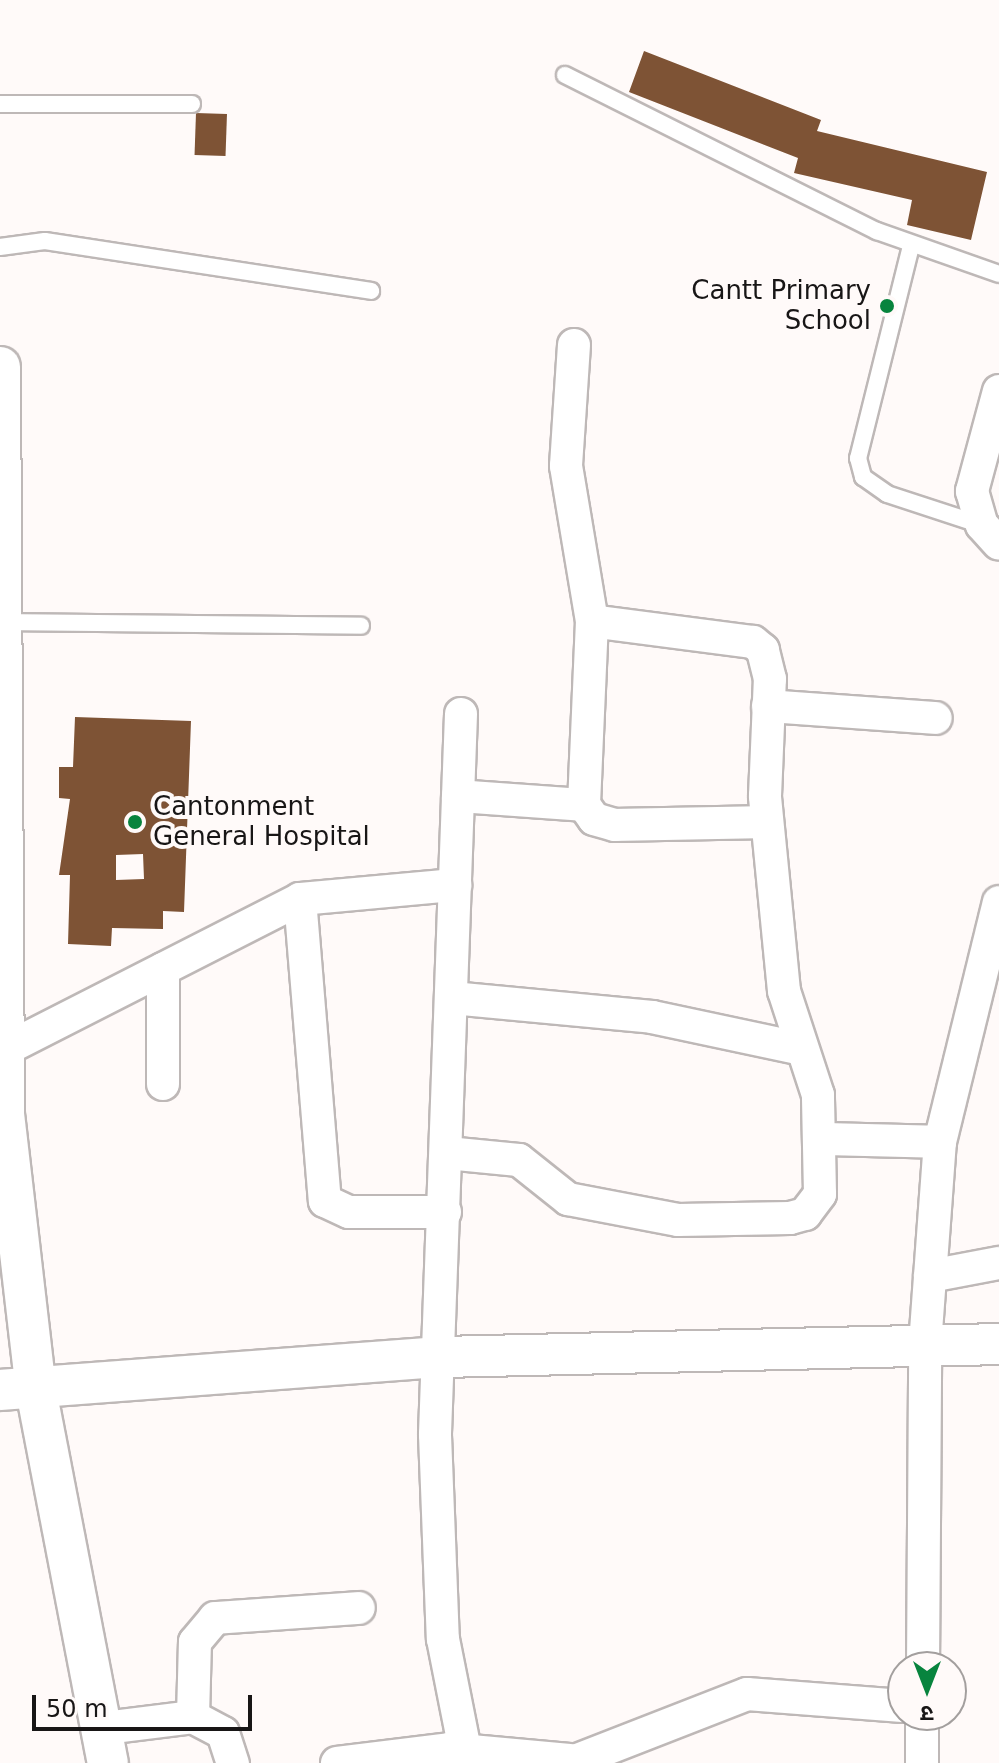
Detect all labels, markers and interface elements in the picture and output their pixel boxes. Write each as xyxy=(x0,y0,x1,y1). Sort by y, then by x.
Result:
place label: Cantt Primary School xyxy=(691,275,871,336)
marker: Cantt Primary School xyxy=(878,297,896,315)
place label: Cantonment General Hospital xyxy=(153,791,370,852)
marker: Cantonment General Hospital xyxy=(124,811,146,833)
north arrow xyxy=(887,1651,967,1731)
scale bar xyxy=(36,1679,256,1729)
text: 50 m xyxy=(46,1695,108,1723)
text: उ xyxy=(921,1701,933,1726)

